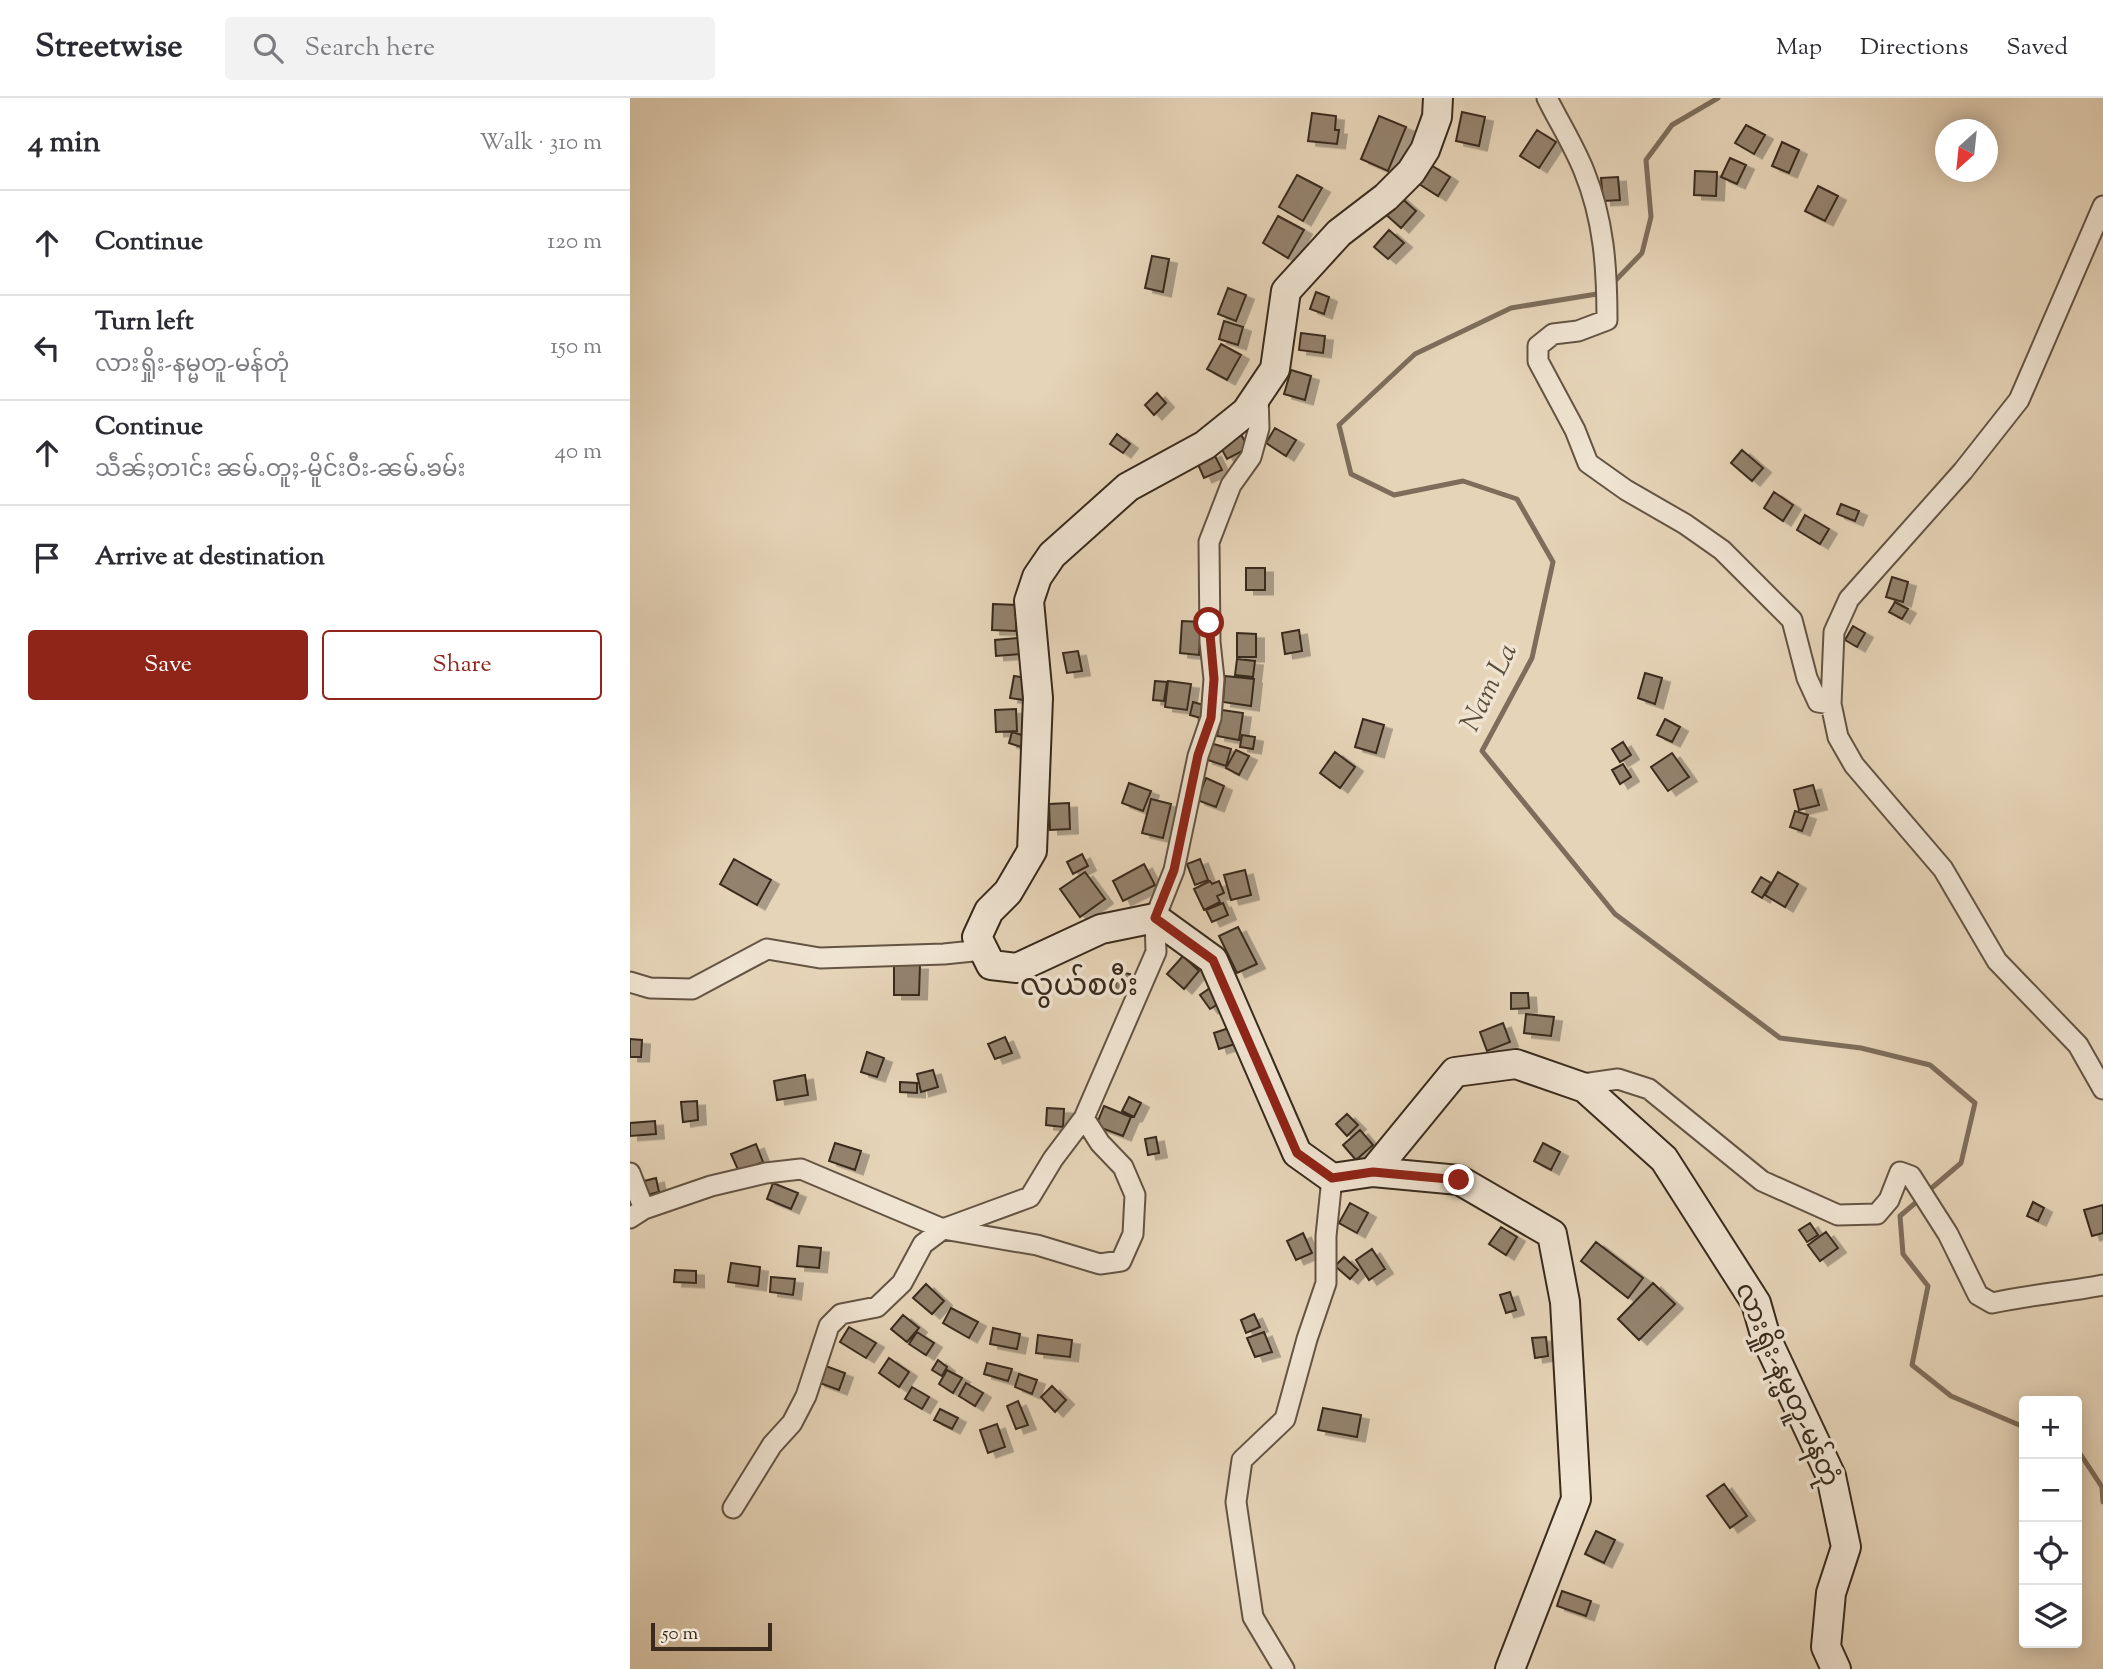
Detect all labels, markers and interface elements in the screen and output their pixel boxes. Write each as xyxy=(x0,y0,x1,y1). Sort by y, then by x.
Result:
search box xyxy=(225,17,715,80)
text: Streetwise xyxy=(35,24,183,72)
icon: search xyxy=(249,29,287,67)
text: Search here xyxy=(305,30,435,67)
text: Map xyxy=(1776,31,1822,65)
text: Directions xyxy=(1860,31,1968,65)
text: Saved xyxy=(2006,31,2068,65)
north arrow xyxy=(1935,119,1998,182)
text: 4 min xyxy=(28,122,101,165)
text: Walk · 310 m xyxy=(479,127,602,160)
icon: ahead xyxy=(28,224,66,262)
text: Continue xyxy=(95,224,203,261)
text: 120 m xyxy=(547,226,602,259)
text: Turn left xyxy=(95,304,194,341)
icon: left xyxy=(28,329,66,367)
text: 150 m xyxy=(550,331,602,364)
text: လားရှိုး-နမ္မတူ-မန်တုံ xyxy=(95,349,289,382)
text: Continue xyxy=(95,409,203,446)
icon: ahead xyxy=(28,434,66,472)
text: 40 m xyxy=(555,436,602,469)
text: သဵၼ်ႈတၢင်း ၼမ်ႉတူႈ-မိူင်းဝီး-ၼမ်ႉၶမ်း xyxy=(95,454,466,487)
icon: arrive xyxy=(28,539,66,577)
text: Arrive at destination xyxy=(95,539,325,576)
route start xyxy=(1193,607,1224,638)
button: Save xyxy=(28,630,308,700)
button: Share xyxy=(322,630,602,700)
water label: Nam La xyxy=(1452,637,1528,739)
district label: လွယ်စပီး xyxy=(1020,963,1138,1009)
route end xyxy=(1443,1164,1474,1195)
street label: လားရှိုး-နမ္မတူ-မန်တုံ xyxy=(1724,1277,1848,1493)
map controls xyxy=(2019,1396,2082,1648)
button: + xyxy=(2019,1396,2082,1459)
button: − xyxy=(2019,1459,2082,1522)
button: locate xyxy=(2019,1522,2082,1585)
button: layers xyxy=(2019,1585,2082,1648)
scale bar xyxy=(651,1620,772,1652)
text: 50 m xyxy=(662,1621,698,1648)

